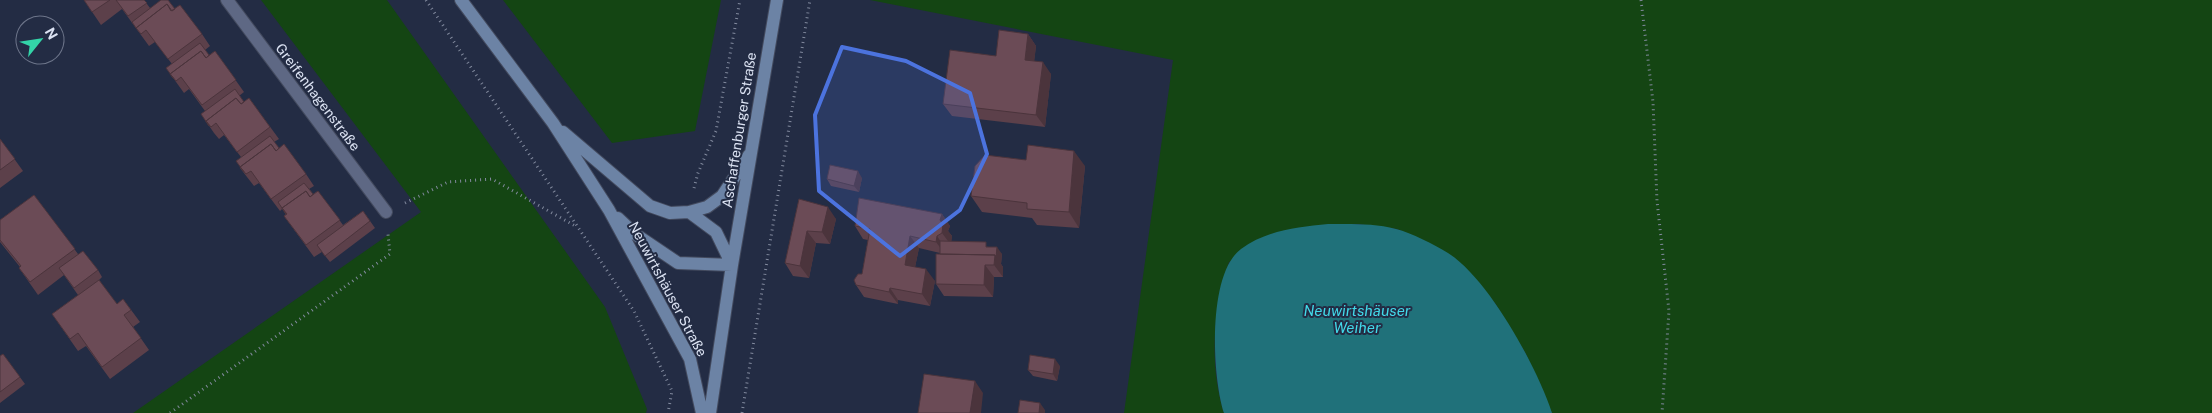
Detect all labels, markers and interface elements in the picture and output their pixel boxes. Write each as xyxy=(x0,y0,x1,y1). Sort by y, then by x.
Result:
north arrow xyxy=(15,15,65,65)
text: N xyxy=(42,25,61,42)
street label: Greifenhagenstraße xyxy=(272,40,364,154)
street label: Aschaffenburger Straße xyxy=(719,51,759,209)
street label: Neuwirtshäuser Straße xyxy=(626,219,710,359)
water label: Neuwirtshäuser Weiher xyxy=(1304,302,1411,336)

